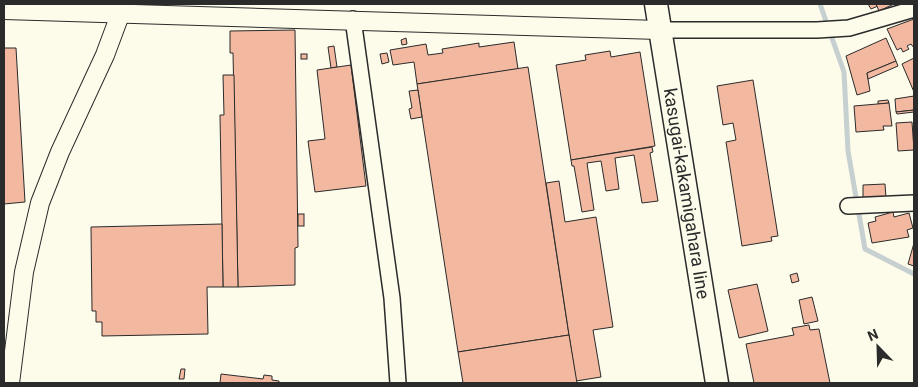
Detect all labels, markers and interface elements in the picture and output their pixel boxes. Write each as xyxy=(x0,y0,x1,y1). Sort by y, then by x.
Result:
street label: kasugai-kakamigahara line xyxy=(660,86,714,300)
north arrow xyxy=(853,322,903,372)
text: N xyxy=(865,326,881,344)

